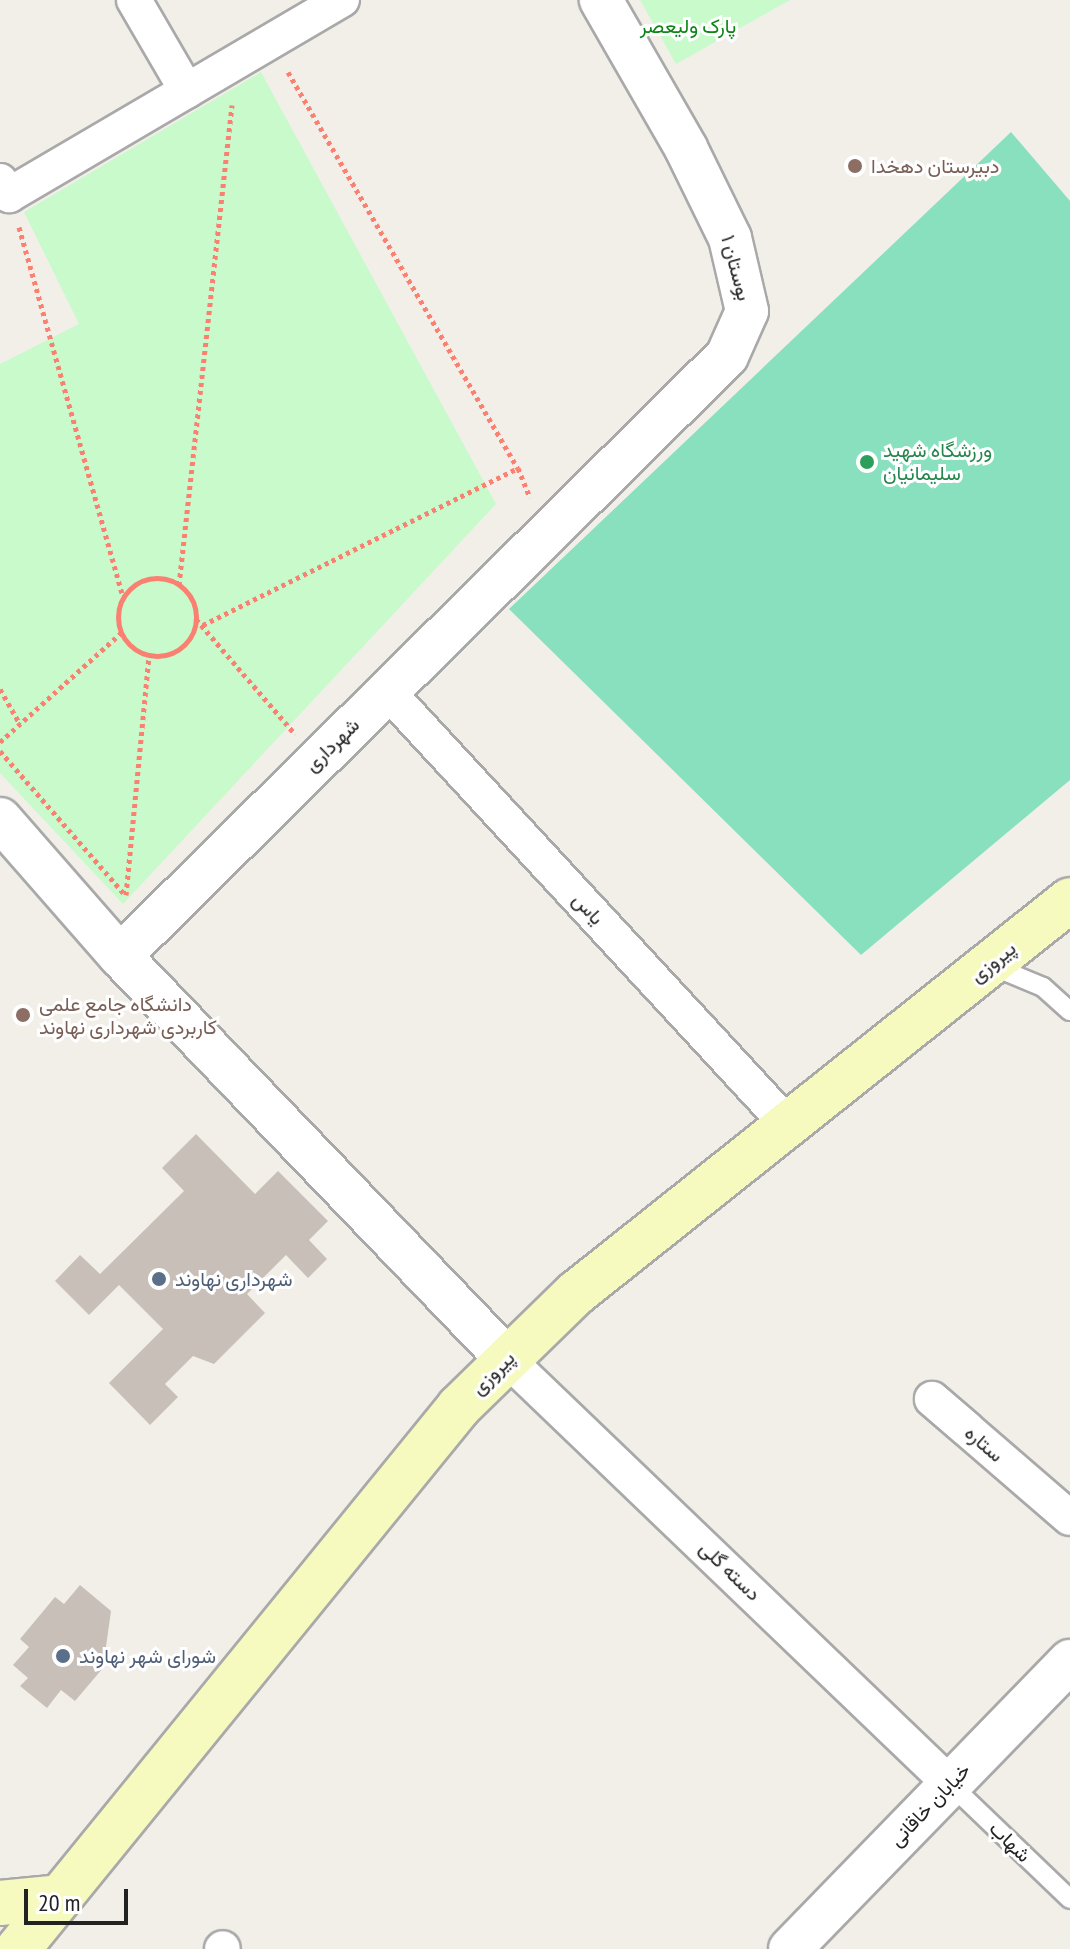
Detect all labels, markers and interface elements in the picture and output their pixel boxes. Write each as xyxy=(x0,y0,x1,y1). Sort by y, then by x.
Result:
park label: پارک ولیعصر xyxy=(640,14,736,38)
place label: دبیرستان دهخدا xyxy=(871,154,999,178)
marker: دبیرستان دهخدا xyxy=(846,157,864,175)
street label: بوستان ۱ xyxy=(716,233,756,303)
place label: ورزشگاه شهید سلیمانیان xyxy=(883,438,992,485)
marker: ورزشگاه شهید سلیمانیان xyxy=(858,453,876,471)
street label: شهرداری xyxy=(300,713,364,777)
street label: یاس xyxy=(567,888,609,930)
street label: پیروزی xyxy=(965,936,1021,988)
place label: دانشگاه جامع علمی کاربردی شهرداری نهاوند xyxy=(39,992,217,1039)
marker: دانشگاه جامع علمی کاربردی شهرداری نهاوند xyxy=(14,1006,32,1024)
place label: شهرداری نهاوند xyxy=(175,1267,292,1291)
marker: شهرداری نهاوند xyxy=(150,1270,168,1288)
street label: پیروزی xyxy=(466,1346,520,1400)
street label: ستاره xyxy=(960,1421,1008,1467)
street label: دسته گلی xyxy=(694,1536,766,1606)
place label: شورای شهر نهاوند xyxy=(79,1644,216,1668)
marker: شورای شهر نهاوند xyxy=(54,1647,72,1665)
street label: خیابان خاقانی xyxy=(884,1758,976,1852)
street label: شهاب xyxy=(984,1817,1036,1867)
scale bar xyxy=(28,1873,132,1923)
text: 20 m xyxy=(38,1887,80,1918)

